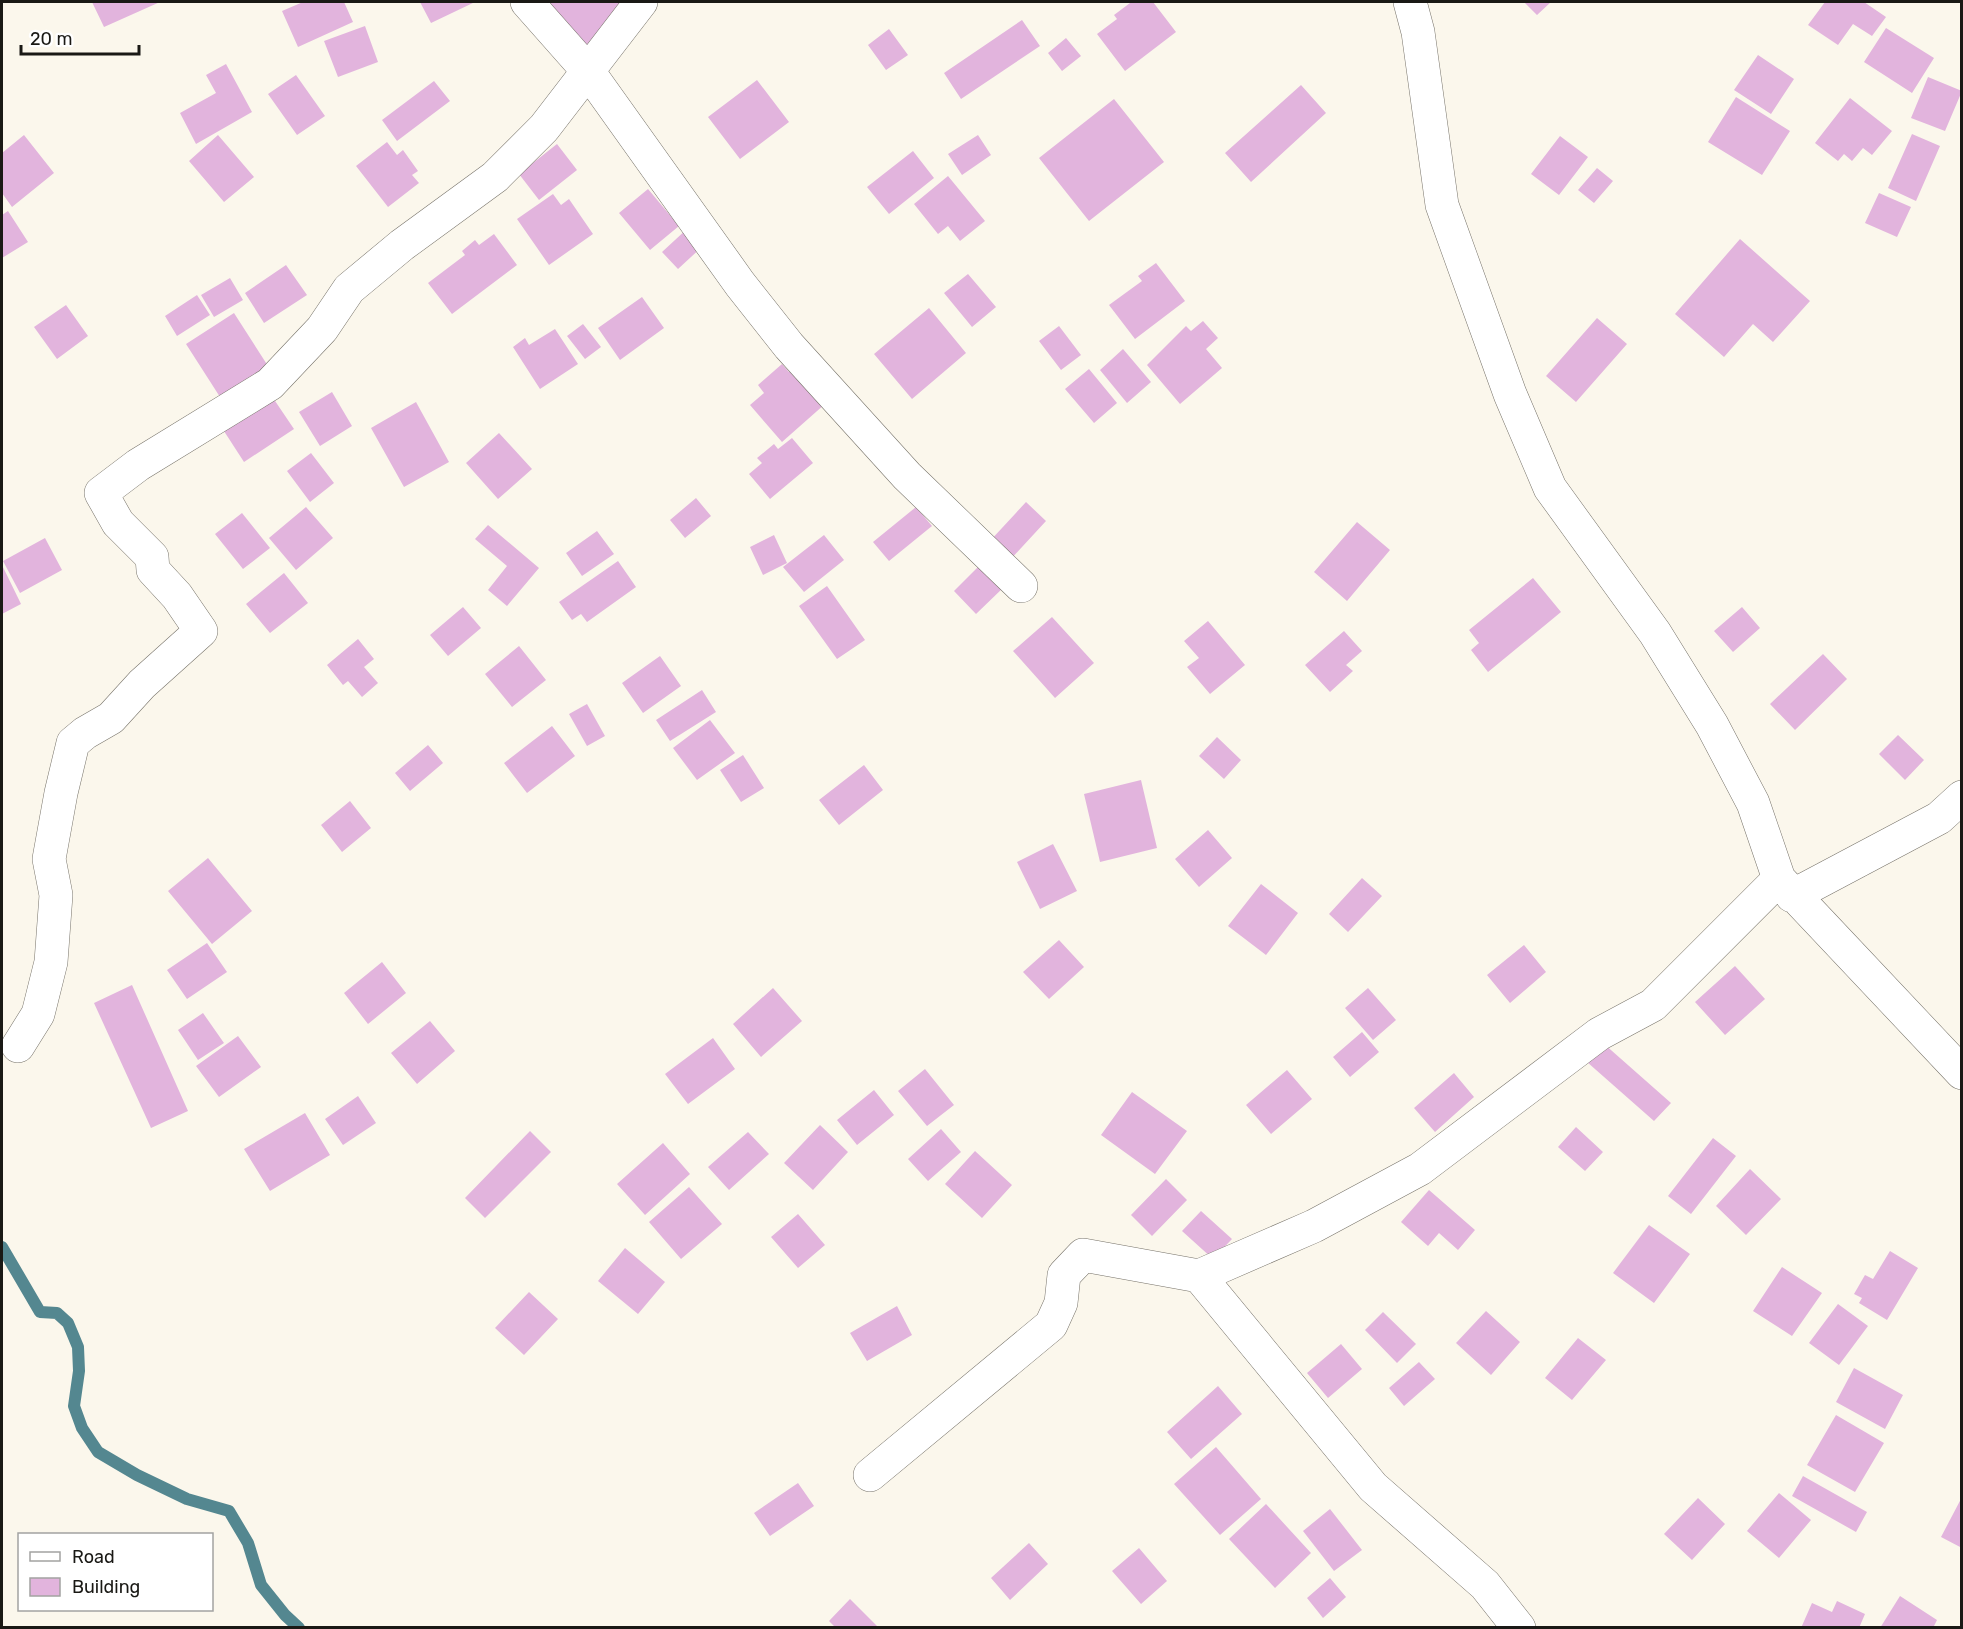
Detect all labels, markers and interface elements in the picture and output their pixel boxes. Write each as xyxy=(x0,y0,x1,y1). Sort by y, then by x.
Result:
scale bar xyxy=(21,18,140,56)
text: 20 m xyxy=(30,28,72,50)
legend xyxy=(18,1533,213,1611)
text: Road xyxy=(72,1546,115,1568)
text: Building xyxy=(72,1576,140,1598)

